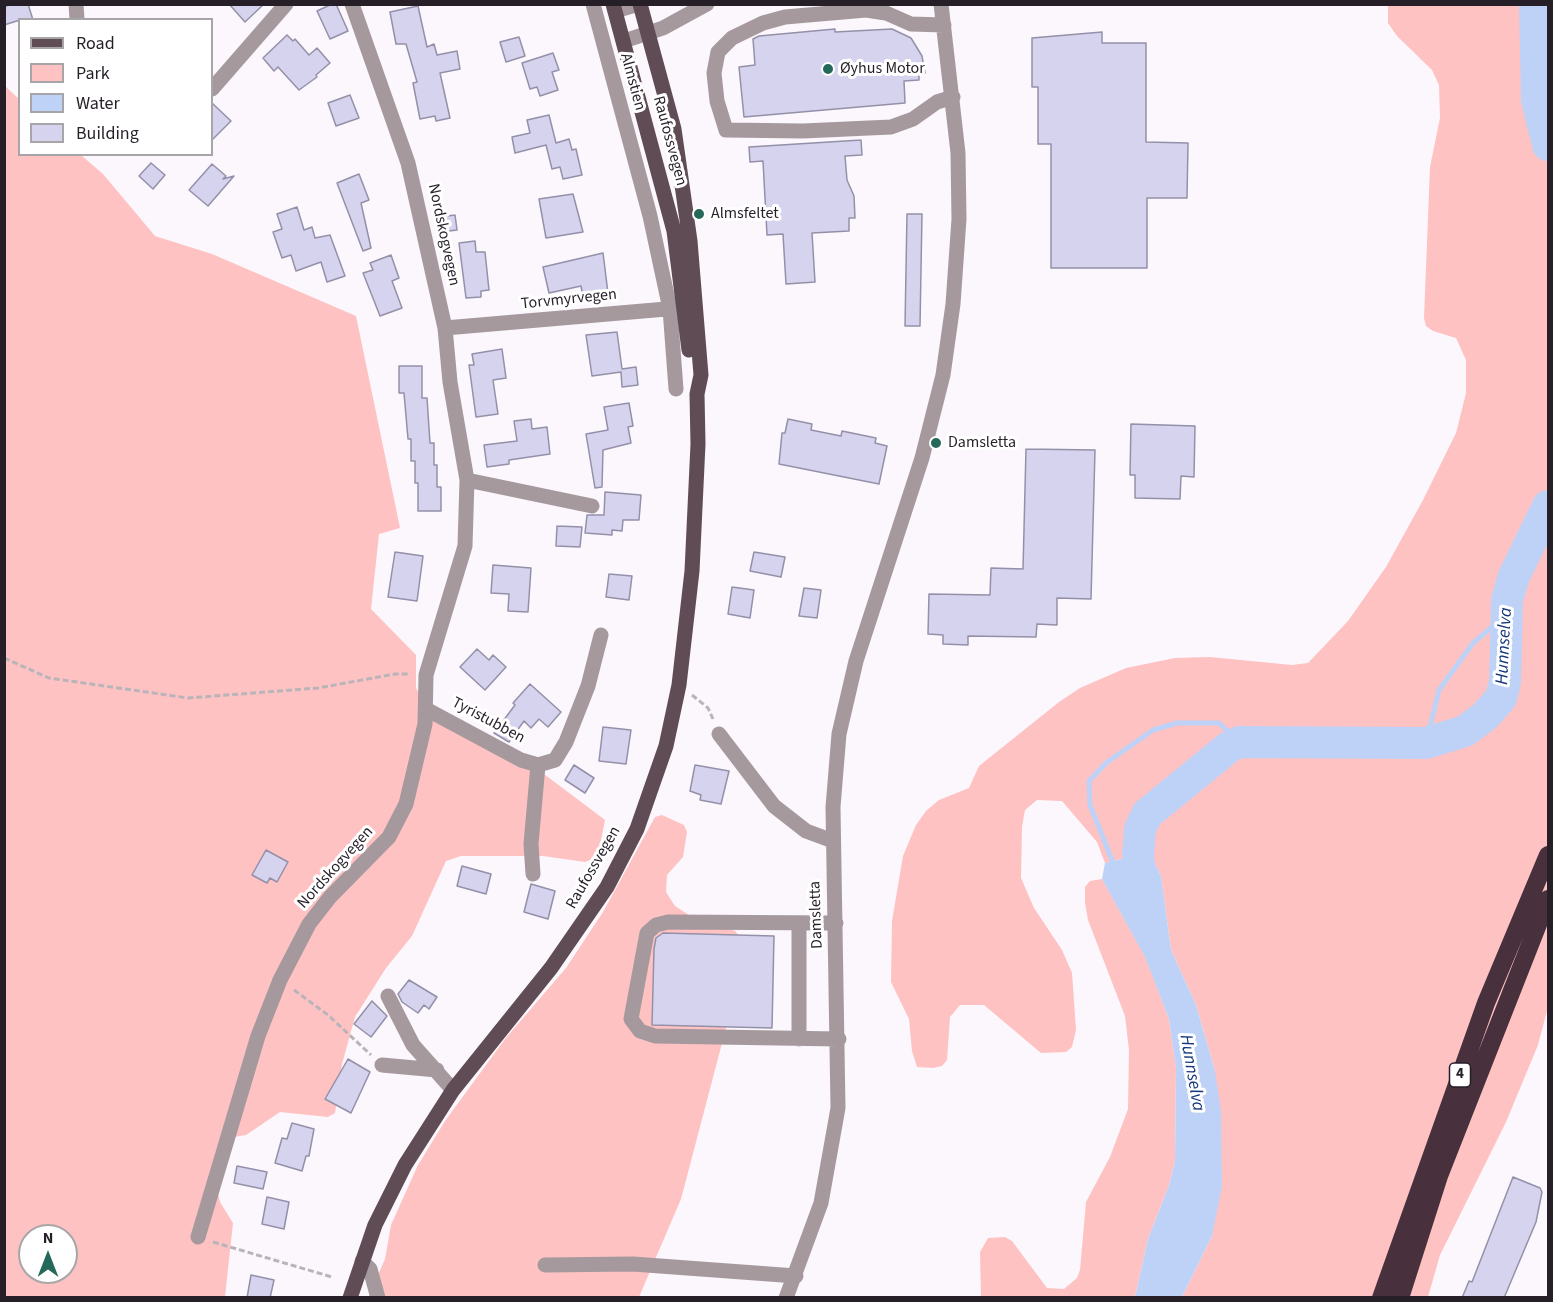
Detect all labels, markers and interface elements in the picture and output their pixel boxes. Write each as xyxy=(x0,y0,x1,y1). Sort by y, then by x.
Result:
legend xyxy=(18,18,213,156)
text: Road xyxy=(76,31,115,56)
street label: Almstien xyxy=(615,51,649,113)
place label: Øyhus Motor xyxy=(840,59,925,79)
text: Park xyxy=(76,61,110,86)
marker: Øyhus Motor xyxy=(821,62,835,76)
text: Water xyxy=(76,91,120,116)
street label: Raufossvegen xyxy=(648,94,690,188)
text: Building xyxy=(76,121,139,146)
street label: Nordskogvegen xyxy=(423,182,463,288)
place label: Almsfeltet xyxy=(711,204,779,224)
marker: Almsfeltet xyxy=(692,207,706,221)
street label: Torvmyrvegen xyxy=(520,285,618,315)
place label: Damsletta xyxy=(948,433,1016,453)
marker: Damsletta xyxy=(929,436,943,450)
water label: Hunnselva xyxy=(1492,607,1518,685)
street label: Tyristubben xyxy=(448,694,528,748)
street label: Nordskogvegen xyxy=(294,823,378,913)
street label: Raufossvegen xyxy=(563,823,625,913)
street label: Damsletta xyxy=(806,881,828,949)
water label: Hunnselva xyxy=(1174,1033,1208,1113)
road number: 4 xyxy=(1450,1063,1470,1087)
north arrow xyxy=(18,1224,78,1284)
text: N xyxy=(43,1227,53,1249)

